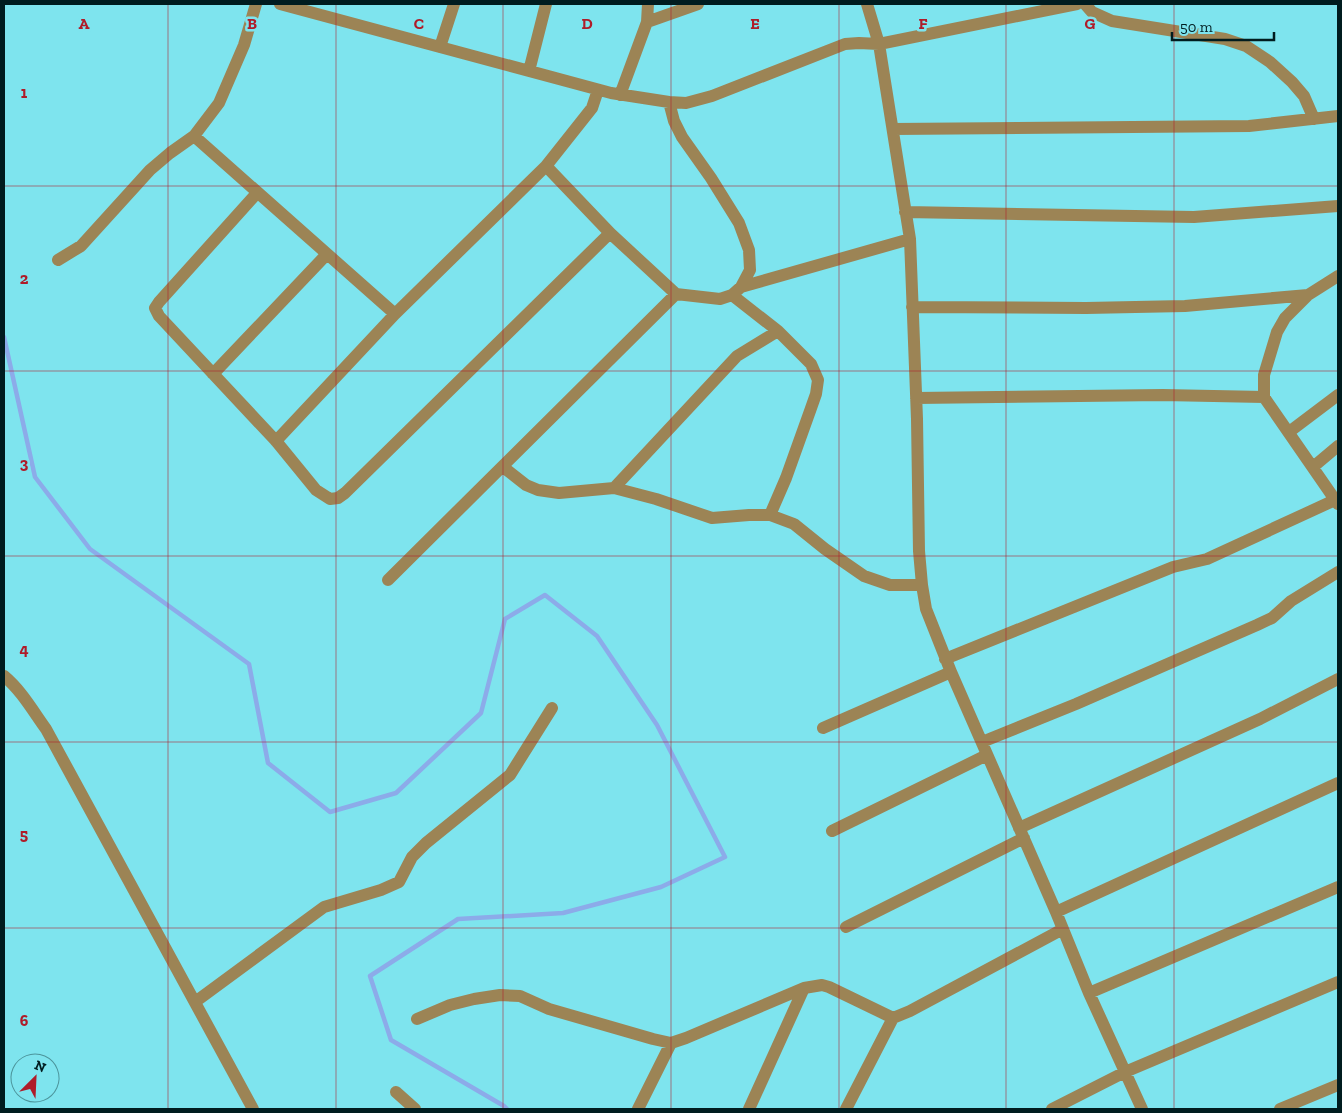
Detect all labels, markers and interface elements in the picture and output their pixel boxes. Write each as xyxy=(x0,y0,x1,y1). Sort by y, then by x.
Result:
scale bar xyxy=(1172,10,1274,42)
text: A xyxy=(79,14,90,33)
text: B xyxy=(247,14,257,33)
text: C xyxy=(414,14,424,33)
text: D xyxy=(581,14,593,33)
text: E xyxy=(750,14,760,33)
text: F xyxy=(918,14,928,33)
text: G xyxy=(1085,14,1096,33)
text: 50 m xyxy=(1180,18,1213,36)
text: 1 xyxy=(21,83,28,102)
text: 2 xyxy=(20,269,29,288)
text: 3 xyxy=(20,454,29,473)
text: 4 xyxy=(19,640,29,659)
text: 5 xyxy=(20,825,28,844)
text: 6 xyxy=(20,1011,29,1030)
north arrow xyxy=(10,1053,60,1103)
text: N xyxy=(32,1057,49,1077)

